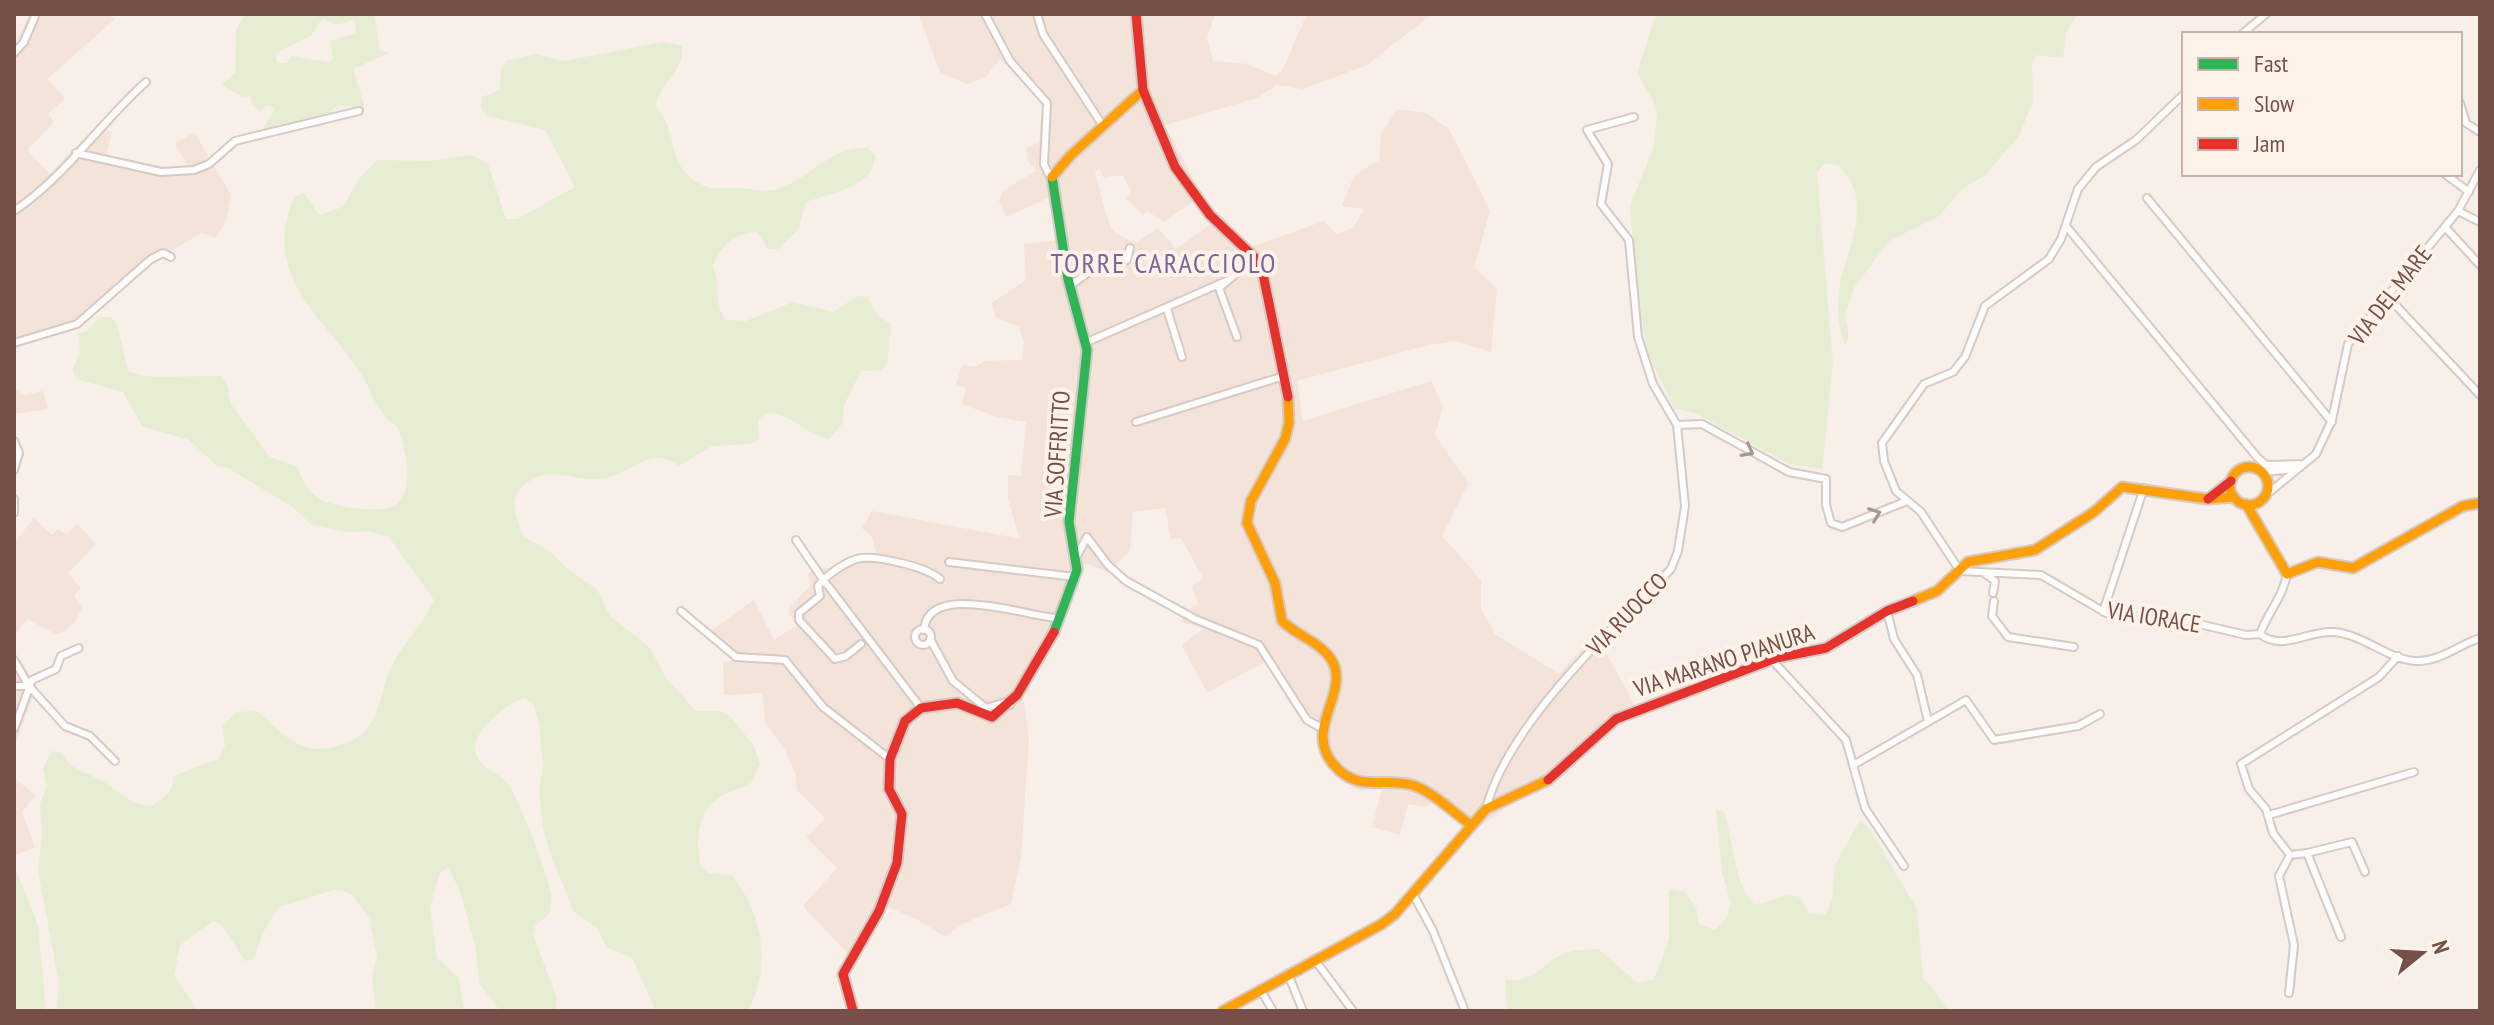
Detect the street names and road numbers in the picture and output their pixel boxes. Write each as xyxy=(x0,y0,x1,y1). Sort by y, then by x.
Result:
street label: VIA DEL MARE xyxy=(2341,239,2439,352)
street label: VIA SOFFRITTO xyxy=(1037,390,1077,519)
street label: VIA RUOCCO xyxy=(1579,566,1674,663)
street label: VIA IORACE xyxy=(2104,594,2203,640)
street label: VIA MARANO PIANURA xyxy=(1629,616,1819,704)

